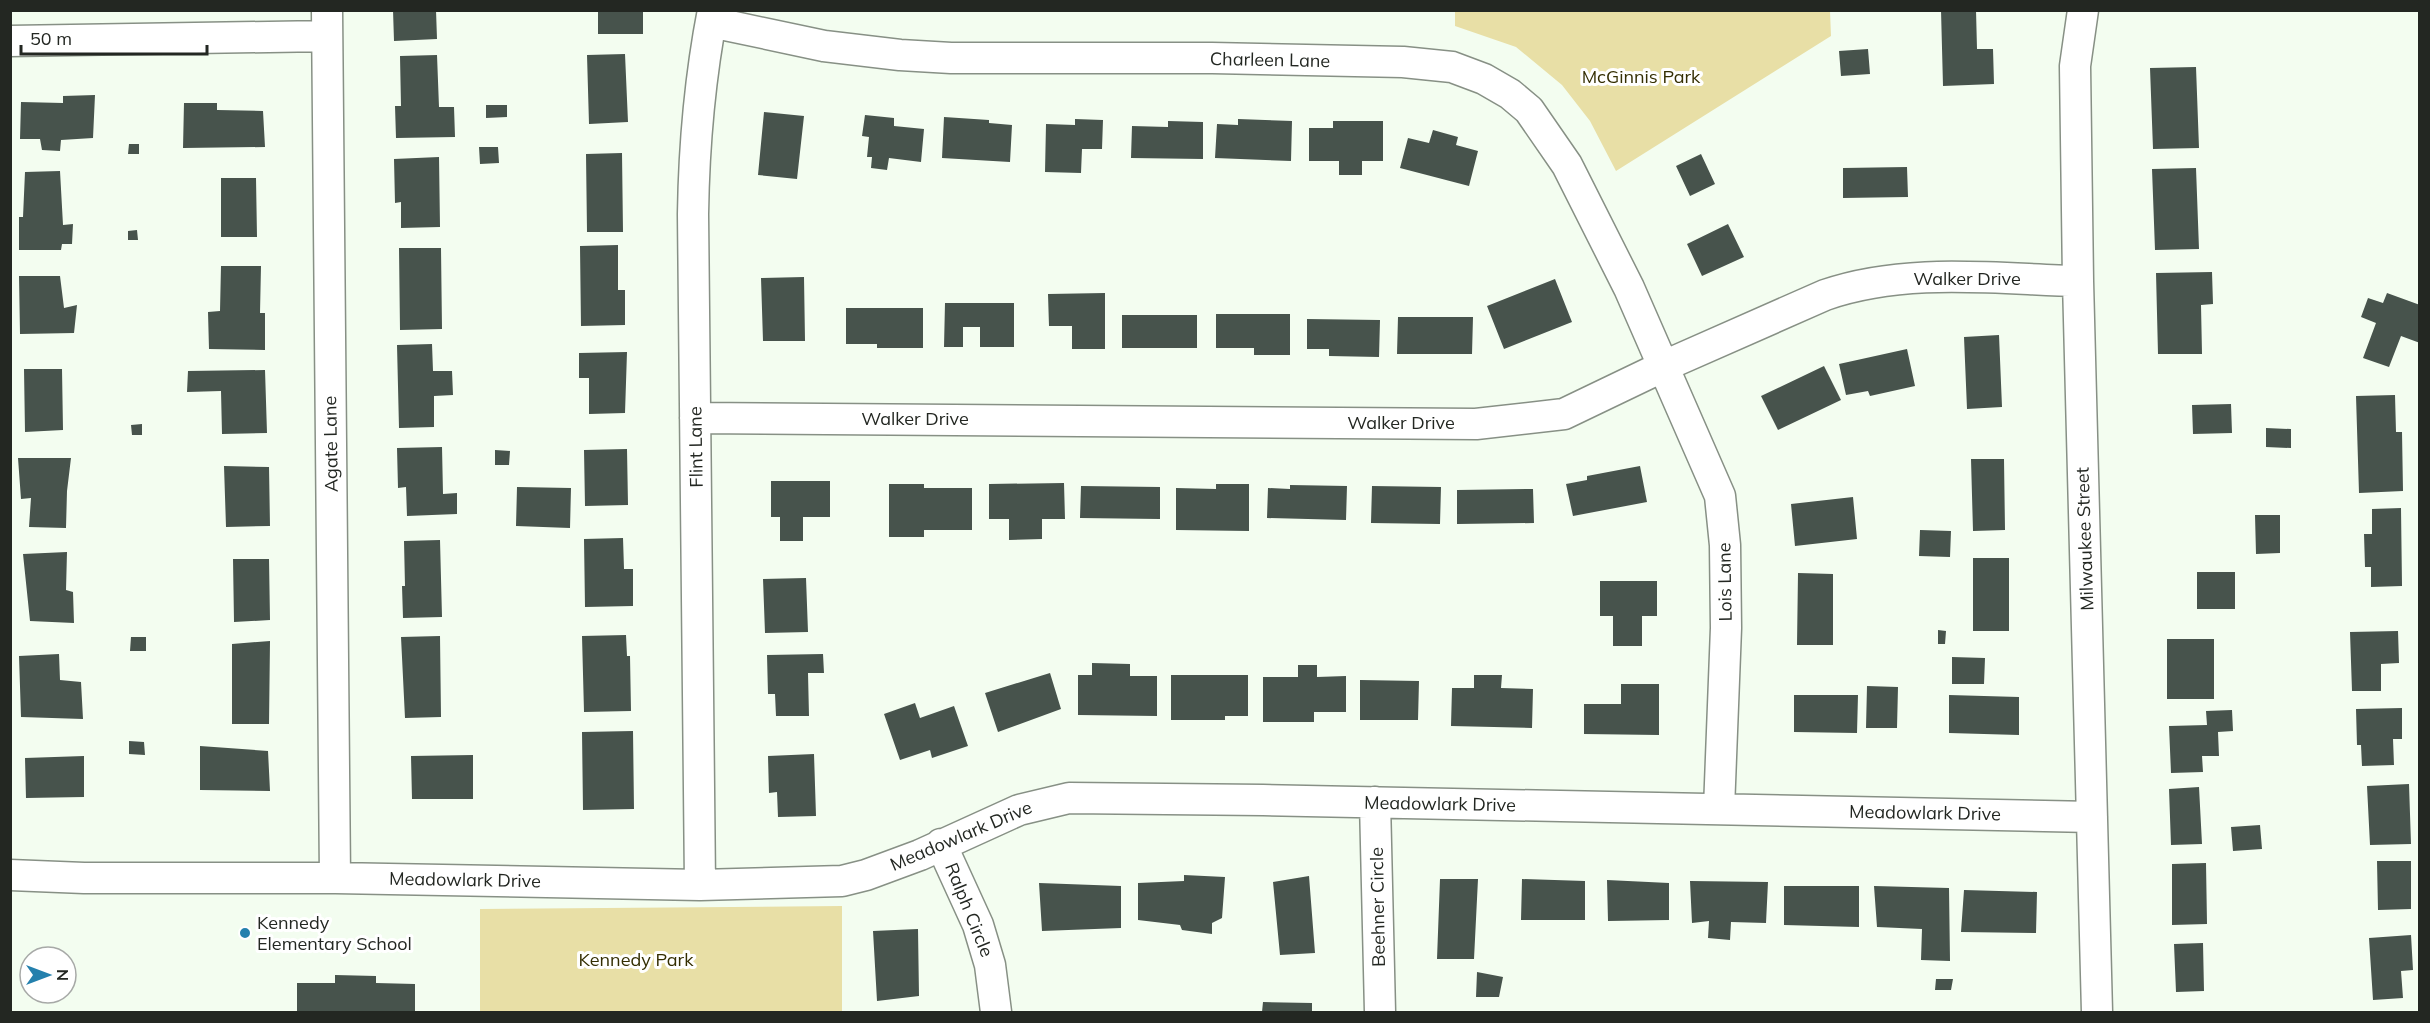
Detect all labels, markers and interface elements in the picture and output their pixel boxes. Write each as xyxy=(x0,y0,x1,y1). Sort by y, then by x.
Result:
scale bar xyxy=(21,18,207,56)
text: 50 m xyxy=(30,27,72,50)
street label: Charleen Lane xyxy=(1210,47,1330,72)
park label: McGinnis Park xyxy=(1582,65,1701,88)
street label: Walker Drive xyxy=(1913,267,2021,290)
street label: Agate Lane xyxy=(318,396,343,492)
street label: Flint Lane xyxy=(683,406,708,488)
street label: Walker Drive xyxy=(861,407,969,430)
street label: Walker Drive xyxy=(1347,411,1455,434)
street label: Milwaukee Street xyxy=(2070,467,2099,611)
street label: Lois Lane xyxy=(1712,542,1737,622)
street label: Meadowlark Drive xyxy=(1364,791,1516,816)
street label: Meadowlark Drive xyxy=(886,795,1035,876)
street label: Meadowlark Drive xyxy=(1849,800,2001,825)
street label: Beehner Circle xyxy=(1365,847,1390,967)
street label: Ralph Circle xyxy=(940,859,999,960)
street label: Meadowlark Drive xyxy=(389,867,541,892)
place label: Kennedy Elementary School xyxy=(257,911,412,955)
marker: Kennedy Elementary School xyxy=(238,926,252,940)
north arrow xyxy=(18,945,78,1005)
park label: Kennedy Park xyxy=(579,948,694,971)
text: N xyxy=(53,969,73,981)

